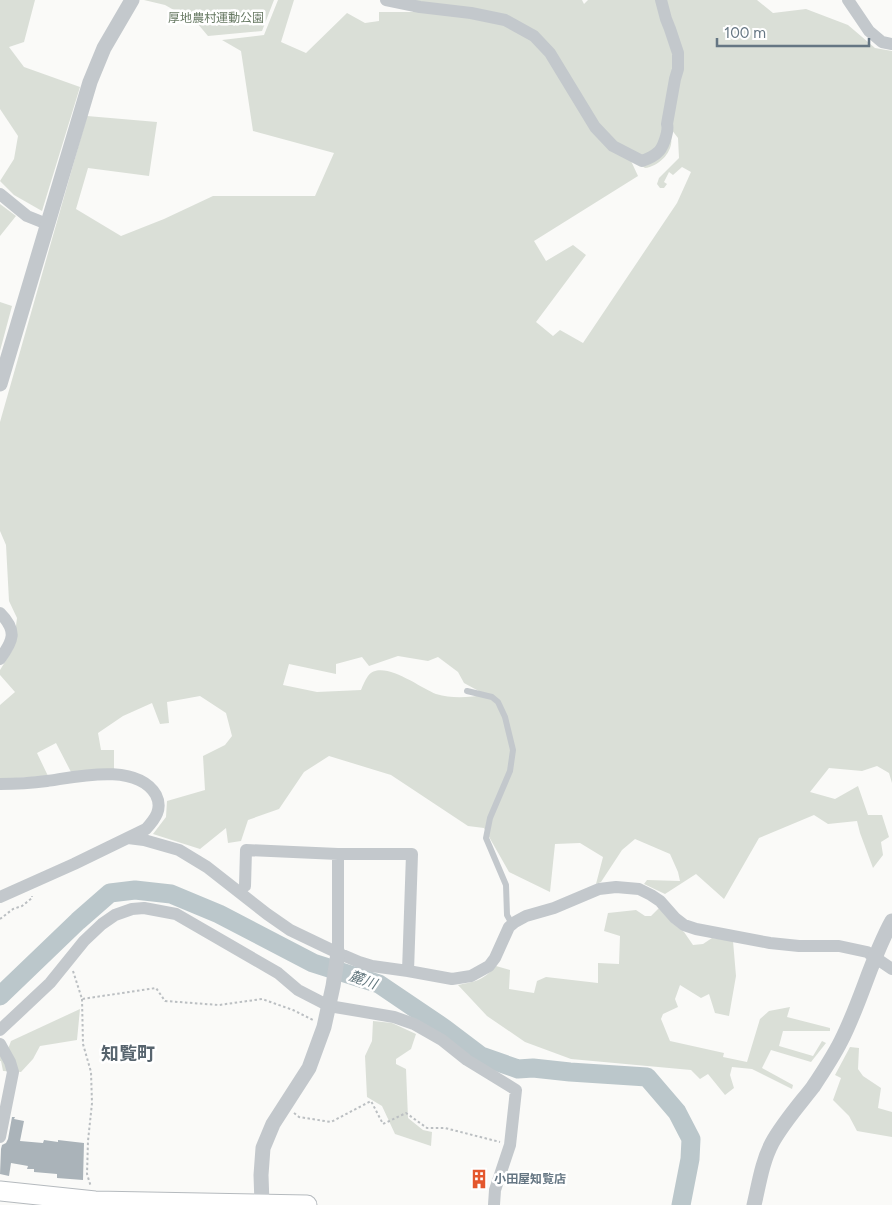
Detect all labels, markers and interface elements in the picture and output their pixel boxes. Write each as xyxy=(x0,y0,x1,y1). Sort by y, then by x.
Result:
park label: 厚地農村運動公園 xyxy=(168,11,264,25)
scale bar xyxy=(717,15,870,47)
text: 100 m xyxy=(724,24,766,42)
water label: 麓川 xyxy=(347,967,381,993)
district label: 知覧町 xyxy=(101,1043,155,1065)
building icon: 小田屋知覧店 xyxy=(468,1168,490,1190)
place label: 小田屋知覧店 xyxy=(494,1172,566,1186)

